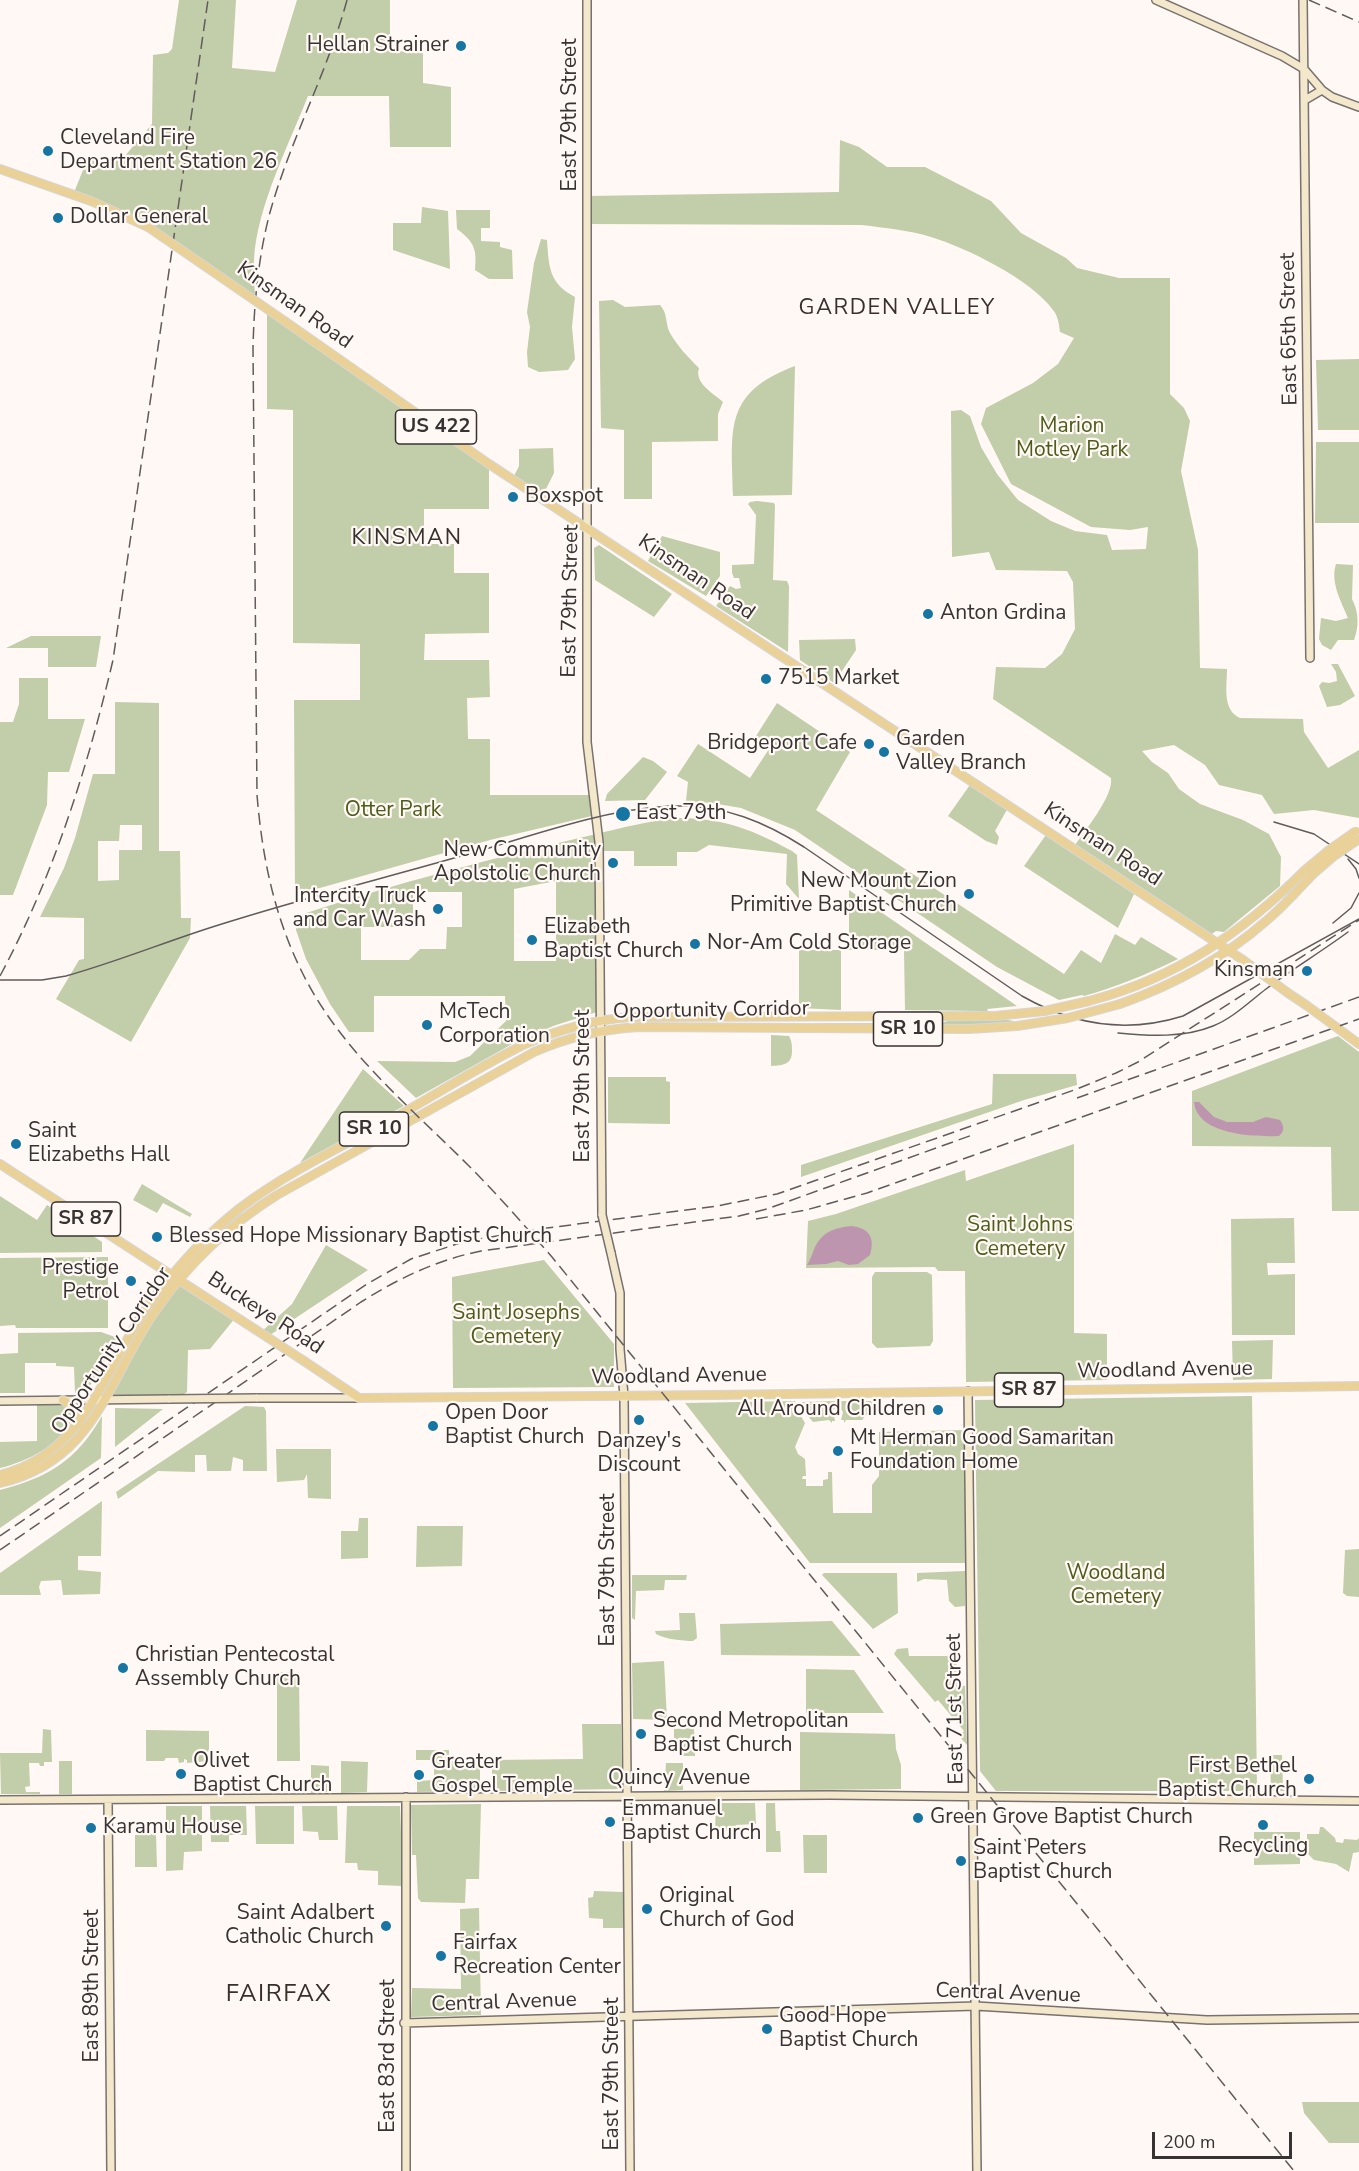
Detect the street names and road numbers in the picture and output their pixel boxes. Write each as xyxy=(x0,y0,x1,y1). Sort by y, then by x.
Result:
street label: East 79th Street xyxy=(558,38,584,192)
street label: East 65th Street xyxy=(1276,252,1304,406)
street label: Kinsman Road xyxy=(231,257,357,355)
road number: US 422 xyxy=(396,410,476,444)
street label: East 79th Street xyxy=(557,524,585,678)
street label: Kinsman Road xyxy=(633,530,759,626)
street label: Kinsman Road xyxy=(1038,798,1166,892)
street label: Opportunity Corridor xyxy=(613,997,809,1025)
street label: East 79th Street xyxy=(571,1009,597,1163)
road number: SR 10 xyxy=(874,1012,942,1046)
road number: SR 10 xyxy=(340,1112,409,1146)
road number: SR 87 xyxy=(52,1202,121,1236)
street label: Opportunity Corridor xyxy=(47,1263,177,1439)
street label: Buckeye Road xyxy=(202,1267,328,1361)
street label: Woodland Avenue xyxy=(1077,1357,1253,1385)
street label: Woodland Avenue xyxy=(591,1363,767,1391)
road number: SR 87 xyxy=(994,1373,1064,1407)
street label: East 79th Street xyxy=(596,1493,622,1647)
street label: East 71st Street xyxy=(942,1633,970,1785)
street label: Quincy Avenue xyxy=(608,1766,750,1792)
street label: East 89th Street xyxy=(80,1909,106,2063)
street label: East 83rd Street xyxy=(376,1979,402,2133)
street label: Central Avenue xyxy=(935,1979,1081,2009)
street label: Central Avenue xyxy=(431,1988,577,2018)
street label: East 79th Street xyxy=(600,1997,626,2151)

